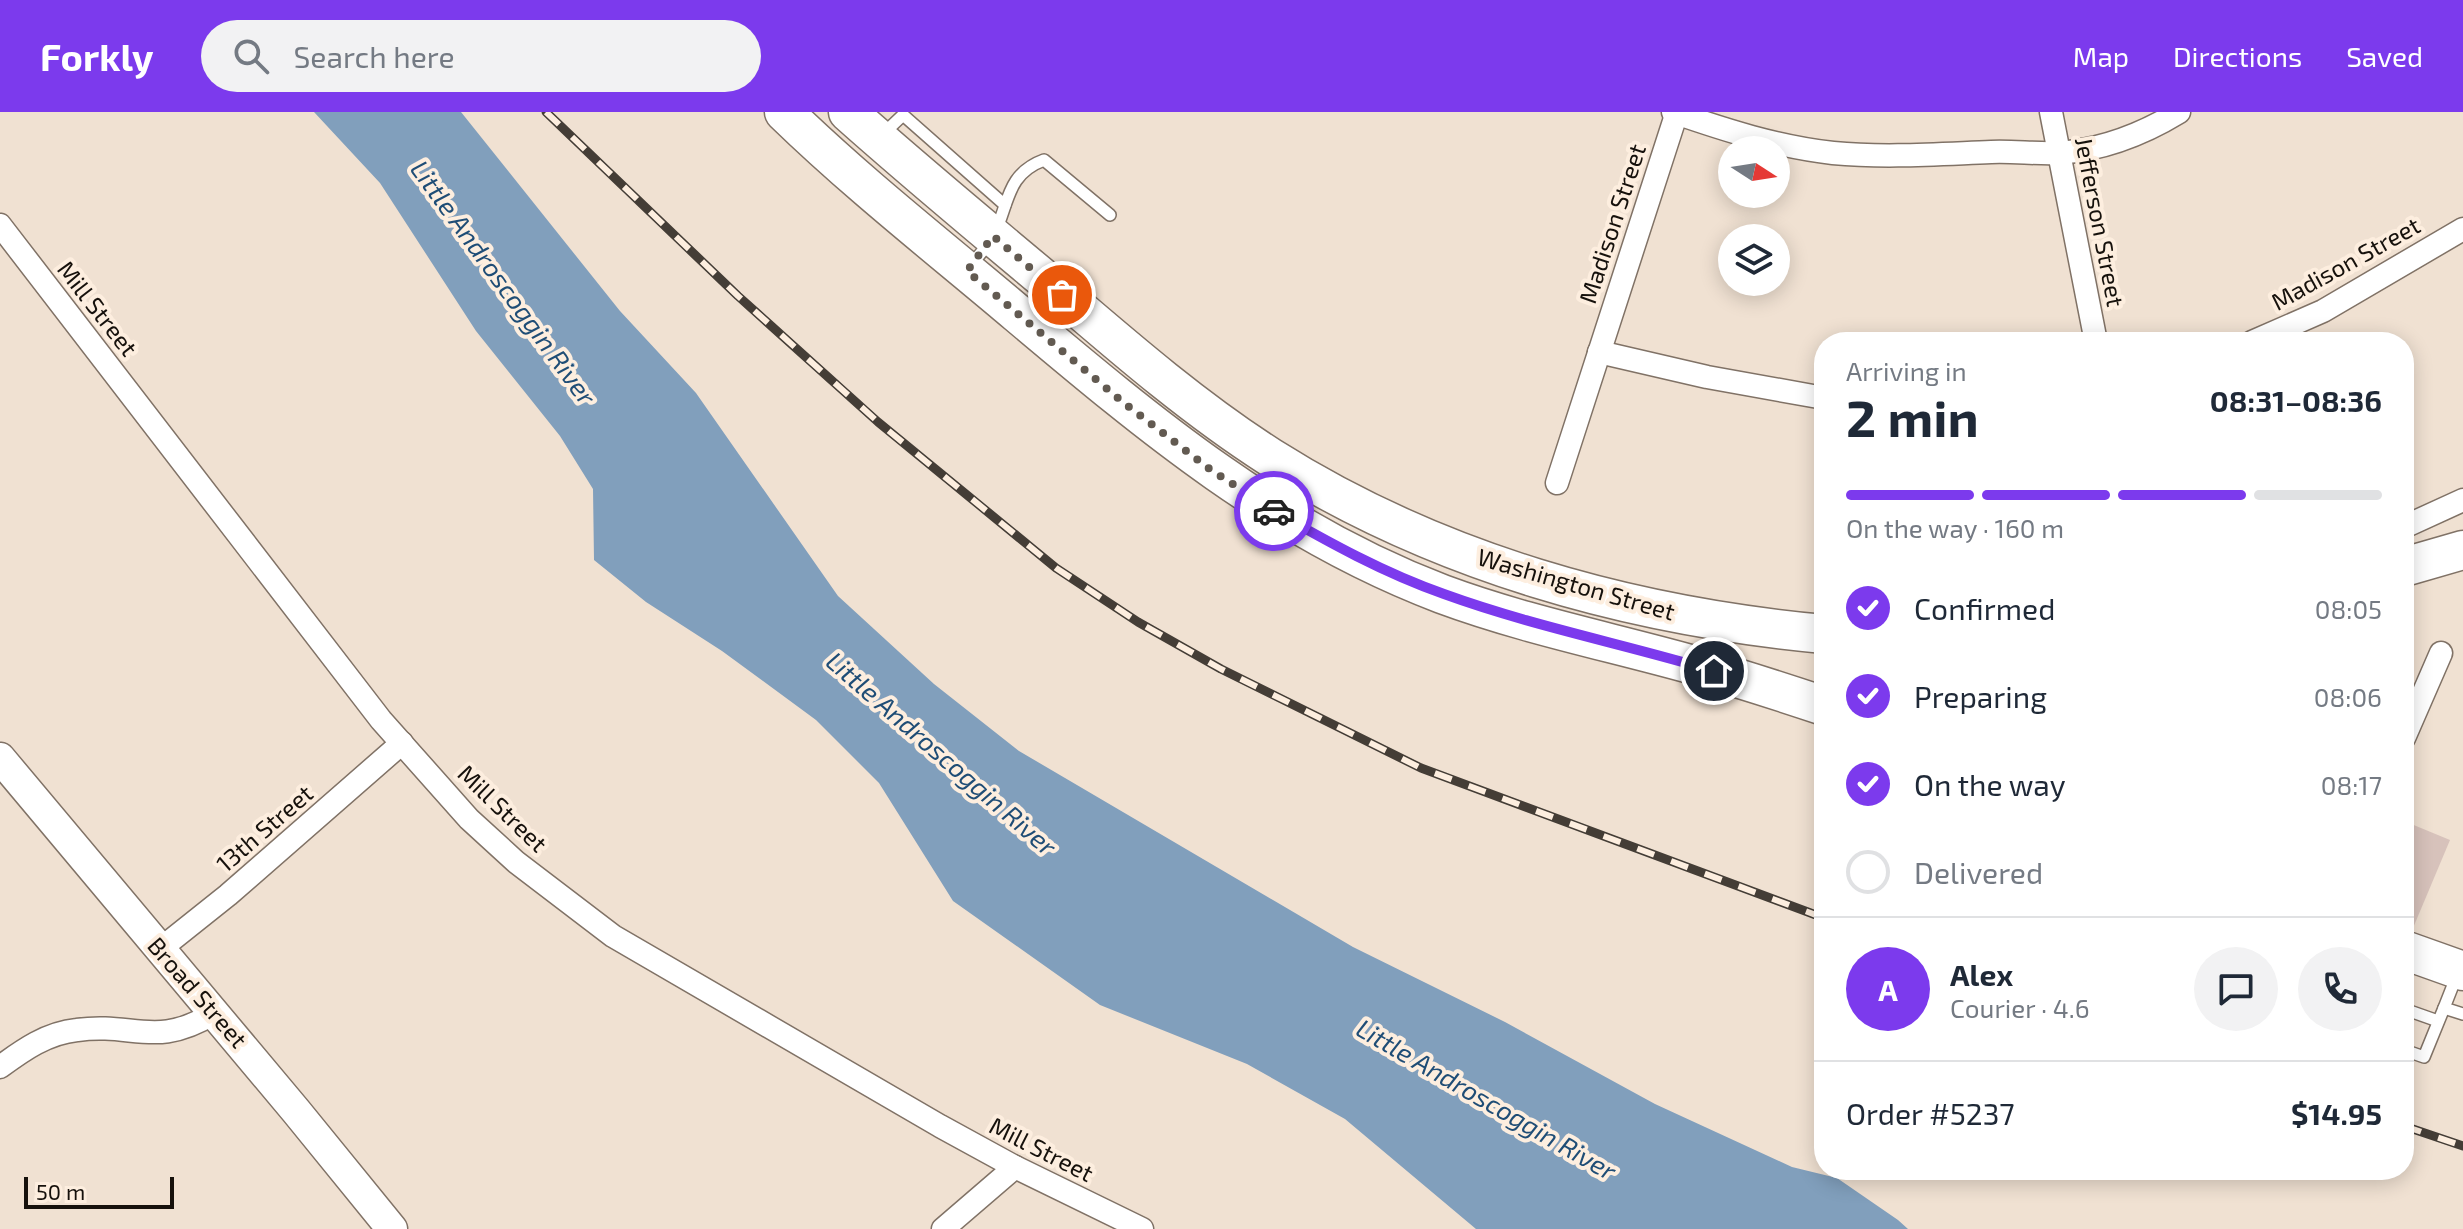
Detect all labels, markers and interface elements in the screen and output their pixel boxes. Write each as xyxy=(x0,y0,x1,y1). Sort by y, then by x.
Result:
search box xyxy=(201,20,761,92)
text: Forkly xyxy=(40,33,153,79)
icon: search xyxy=(229,34,273,78)
text: Search here xyxy=(293,38,455,74)
text: Map xyxy=(2073,39,2129,73)
text: Directions xyxy=(2173,39,2302,73)
text: Saved xyxy=(2346,39,2423,73)
street label: Jefferson Street xyxy=(2070,134,2131,309)
north arrow xyxy=(1718,136,1790,208)
map controls xyxy=(1718,136,1790,296)
street label: Madison Street xyxy=(1572,140,1651,307)
water label: Little Androscoggin River xyxy=(405,154,604,411)
street label: Madison Street xyxy=(2266,210,2425,316)
button: layers xyxy=(1718,224,1790,296)
street label: Mill Street xyxy=(52,255,144,361)
pin xyxy=(1028,261,1096,329)
icon: bag xyxy=(1040,273,1084,317)
text: Arriving in xyxy=(1846,355,1967,386)
text: 08:31–08:36 xyxy=(2210,382,2382,418)
text: 2 min xyxy=(1846,385,1979,447)
courier xyxy=(1234,471,1314,551)
icon: car xyxy=(1252,489,1296,533)
text: On the way · 160 m xyxy=(1846,512,2064,543)
street label: Washington Street xyxy=(1474,542,1678,626)
icon: check xyxy=(1846,586,1890,630)
text: Confirmed xyxy=(1914,590,2055,626)
text: 08:05 xyxy=(2315,593,2382,624)
pin xyxy=(1680,637,1748,705)
water label: Little Androscoggin River xyxy=(821,645,1064,862)
icon: home xyxy=(1692,649,1736,693)
icon: check xyxy=(1846,674,1890,718)
text: Preparing xyxy=(1914,678,2047,714)
text: 08:06 xyxy=(2314,681,2382,712)
street label: Mill Street xyxy=(452,758,554,858)
icon: check xyxy=(1846,762,1890,806)
text: On the way xyxy=(1914,766,2066,802)
text: 08:17 xyxy=(2321,769,2382,800)
street label: 13th Street xyxy=(210,778,318,878)
text: Delivered xyxy=(1914,854,2043,890)
street label: Broad Street xyxy=(142,931,254,1053)
button: chat xyxy=(2194,947,2278,1031)
button: phone xyxy=(2298,947,2382,1031)
text: Alex xyxy=(1950,956,2013,992)
text: A xyxy=(1878,971,1898,1007)
text: Courier · 4.6 xyxy=(1950,992,2090,1023)
water label: Little Androscoggin River xyxy=(1351,1012,1623,1186)
text: Order #5237 xyxy=(1846,1095,2015,1131)
text: $14.95 xyxy=(2291,1095,2382,1131)
street label: Mill Street xyxy=(985,1110,1098,1187)
scale bar xyxy=(24,1173,174,1209)
text: 50 m xyxy=(36,1178,85,1204)

